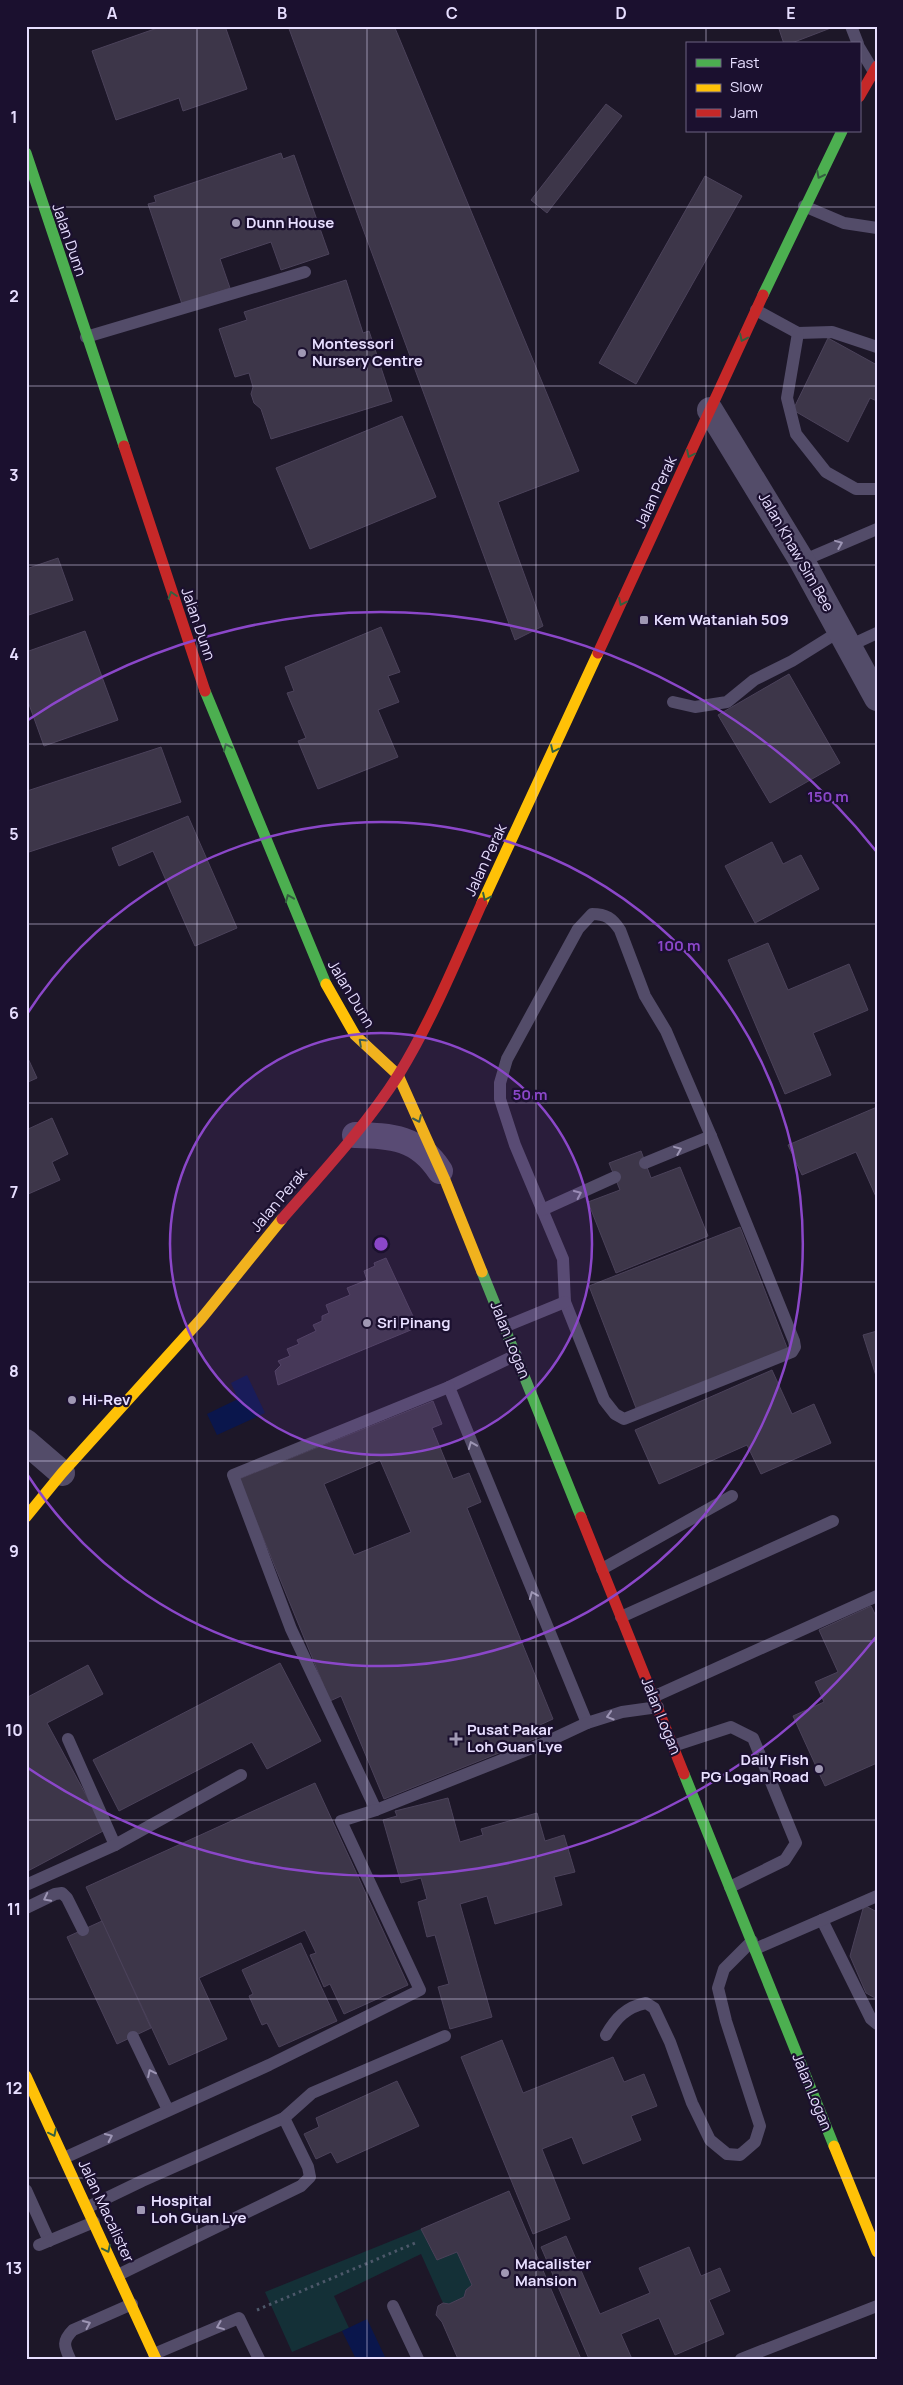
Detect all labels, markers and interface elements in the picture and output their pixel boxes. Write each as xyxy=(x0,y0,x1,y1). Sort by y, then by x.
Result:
text: A xyxy=(107,2,118,24)
text: B xyxy=(277,2,287,24)
text: C xyxy=(446,2,458,24)
text: D xyxy=(615,2,627,24)
text: E xyxy=(786,2,796,24)
legend xyxy=(686,42,860,132)
text: Fast xyxy=(730,52,759,73)
text: Slow xyxy=(730,76,763,97)
text: Jam xyxy=(730,102,758,123)
text: 1 xyxy=(10,106,18,128)
one-way arrow xyxy=(816,170,826,179)
street label: Jalan Dunn xyxy=(47,201,92,279)
place label: Dunn House xyxy=(246,212,334,233)
marker: Dunn House xyxy=(230,217,242,229)
text: 2 xyxy=(9,285,19,307)
place label: Montessori Nursery Centre xyxy=(312,333,423,371)
one-way arrow xyxy=(739,333,750,342)
marker: Montessori Nursery Centre xyxy=(296,347,308,359)
one-way arrow xyxy=(685,449,696,458)
street label: Jalan Perak xyxy=(630,452,682,531)
text: 3 xyxy=(9,464,19,486)
street label: Jalan Khaw Sim Bee xyxy=(754,488,839,615)
one-way arrow xyxy=(834,540,843,551)
street label: Jalan Dunn xyxy=(176,585,221,663)
one-way arrow xyxy=(168,591,178,599)
one-way arrow xyxy=(617,597,628,606)
place label: Kem Wataniah 509 xyxy=(654,609,789,630)
marker: Kem Wataniah 509 xyxy=(638,614,650,626)
text: 4 xyxy=(9,643,19,665)
one-way arrow xyxy=(223,744,233,752)
one-way arrow xyxy=(549,744,560,753)
text: 150 m xyxy=(807,786,849,807)
street label: Jalan Perak xyxy=(460,820,512,899)
text: 5 xyxy=(9,823,19,845)
one-way arrow xyxy=(481,892,492,901)
one-way arrow xyxy=(284,894,295,903)
text: 100 m xyxy=(658,935,700,956)
street label: Jalan Dunn xyxy=(323,956,380,1032)
text: 6 xyxy=(9,1002,19,1024)
one-way arrow xyxy=(359,1039,368,1048)
text: 50 m xyxy=(512,1084,548,1105)
one-way arrow xyxy=(412,1114,423,1123)
one-way arrow xyxy=(673,1146,682,1156)
street label: Jalan Perak xyxy=(246,1163,312,1236)
text: 7 xyxy=(10,1181,18,1203)
one-way arrow xyxy=(573,1190,582,1200)
centre of rings xyxy=(372,1235,390,1253)
street label: Jalan Logan xyxy=(485,1298,536,1382)
place label: Sri Pinang xyxy=(377,1312,450,1333)
marker: Sri Pinang xyxy=(361,1317,373,1329)
text: 8 xyxy=(9,1360,19,1382)
place label: Hi-Rev xyxy=(82,1389,130,1410)
marker: Hi-Rev xyxy=(66,1394,78,1406)
one-way arrow xyxy=(468,1441,478,1449)
text: 9 xyxy=(9,1540,19,1562)
one-way arrow xyxy=(529,1591,540,1600)
street label: Jalan Logan xyxy=(636,1674,687,1758)
one-way arrow xyxy=(606,1710,614,1720)
text: 10 xyxy=(5,1719,23,1741)
place label: Pusat Pakar Loh Guan Lye xyxy=(467,1719,562,1757)
marker: Pusat Pakar Loh Guan Lye xyxy=(449,1732,463,1746)
place label: Daily Fish PG Logan Road xyxy=(701,1749,809,1787)
marker: Daily Fish PG Logan Road xyxy=(813,1763,825,1775)
one-way arrow xyxy=(43,1892,52,1902)
text: 11 xyxy=(7,1898,21,1920)
street label: Jalan Logan xyxy=(787,2050,838,2134)
one-way arrow xyxy=(146,2069,157,2078)
text: 12 xyxy=(6,2077,22,2099)
one-way arrow xyxy=(46,2128,57,2137)
one-way arrow xyxy=(104,2133,113,2143)
street label: Jalan Macalister xyxy=(73,2156,140,2266)
place label: Hospital Loh Guan Lye xyxy=(151,2190,246,2228)
marker: Hospital Loh Guan Lye xyxy=(135,2204,147,2216)
one-way arrow xyxy=(100,2244,110,2253)
place label: Macalister Mansion xyxy=(515,2253,591,2291)
text: 13 xyxy=(6,2257,22,2279)
marker: Macalister Mansion xyxy=(499,2267,511,2279)
one-way arrow xyxy=(82,2319,91,2330)
one-way arrow xyxy=(216,2320,225,2331)

